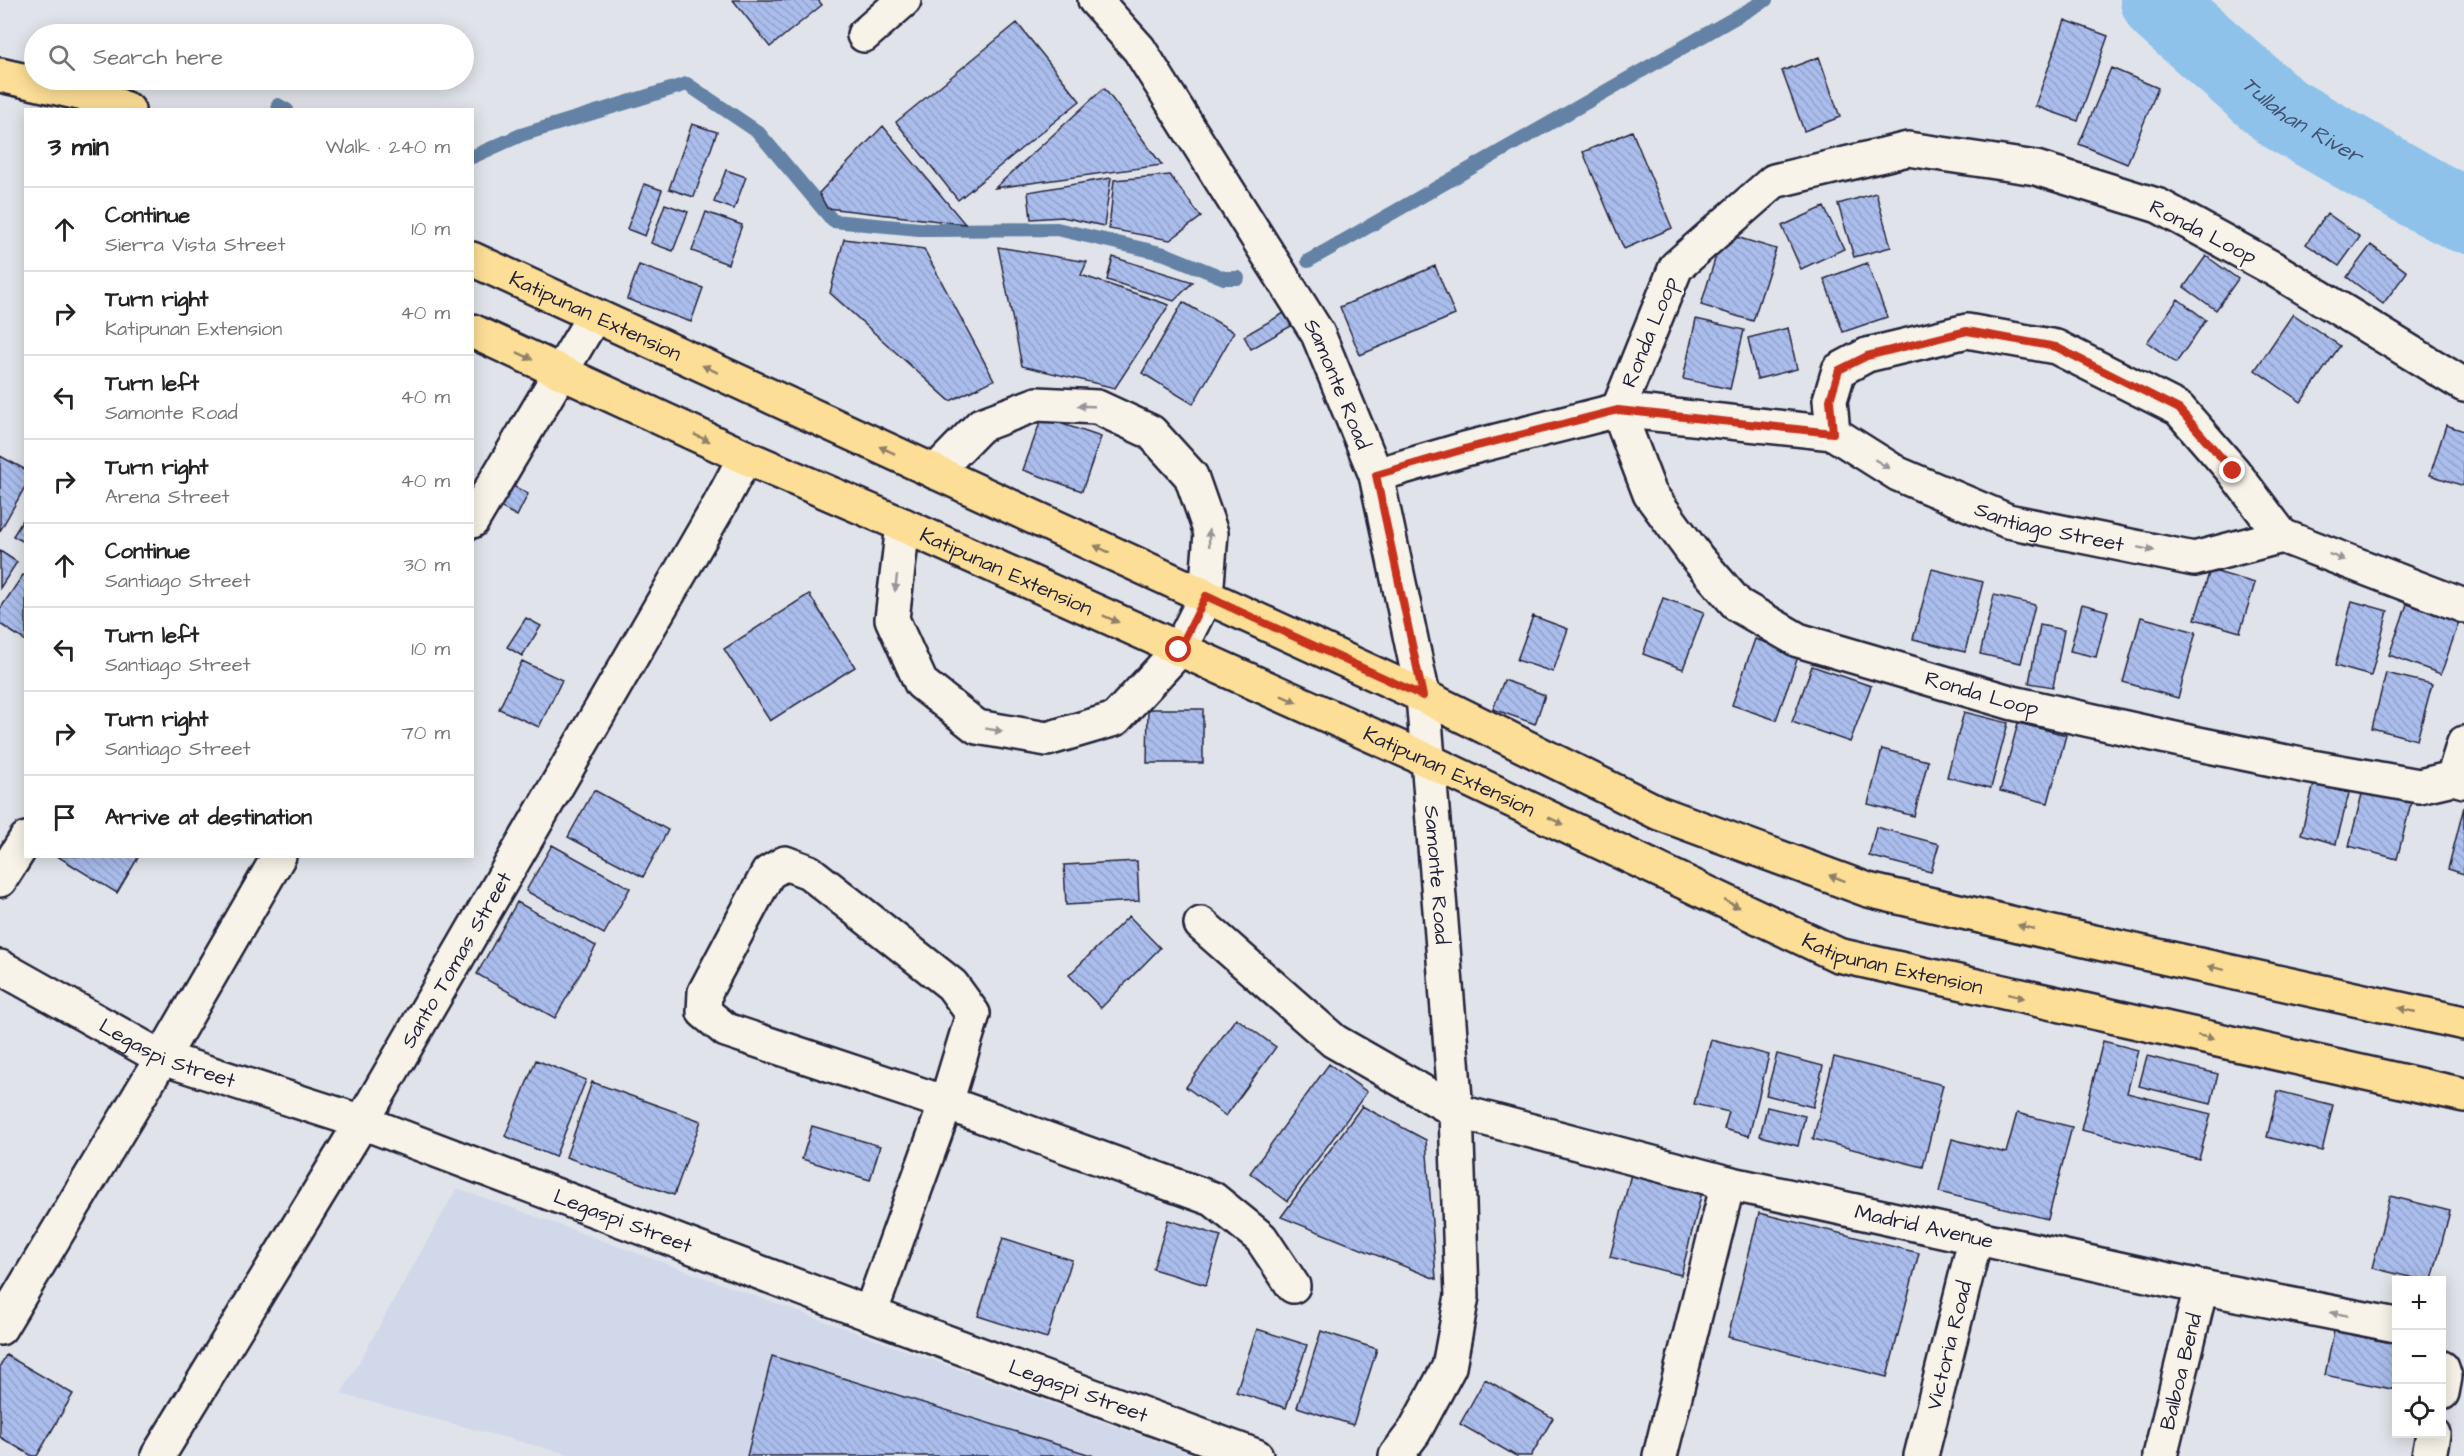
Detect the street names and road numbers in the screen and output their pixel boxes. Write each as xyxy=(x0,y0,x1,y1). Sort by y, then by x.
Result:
street label: Ronda Loop xyxy=(2144,193,2262,273)
street label: Katipunan Extension xyxy=(505,264,686,368)
street label: Ronda Loop xyxy=(1615,272,1686,392)
street label: Samonte Road xyxy=(1297,313,1378,454)
street label: Santiago Street xyxy=(1970,494,2127,559)
street label: Katipunan Extension xyxy=(915,520,1097,623)
street label: Ronda Loop xyxy=(1922,663,2042,724)
street label: Katipunan Extension xyxy=(1359,719,1540,824)
street label: Samonte Road xyxy=(1417,804,1457,945)
street label: Santo Tomas Street xyxy=(394,866,519,1053)
street label: Katipunan Extension xyxy=(1797,926,1986,1002)
street label: Legaspi Street xyxy=(94,1011,240,1095)
street label: Legaspi Street xyxy=(550,1181,697,1260)
street label: Madrid Avenue xyxy=(1852,1197,1996,1255)
street label: Victoria Road xyxy=(1919,1278,1979,1413)
street label: Balboa Bend xyxy=(2152,1310,2209,1433)
street label: Legaspi Street xyxy=(1005,1352,1153,1430)

